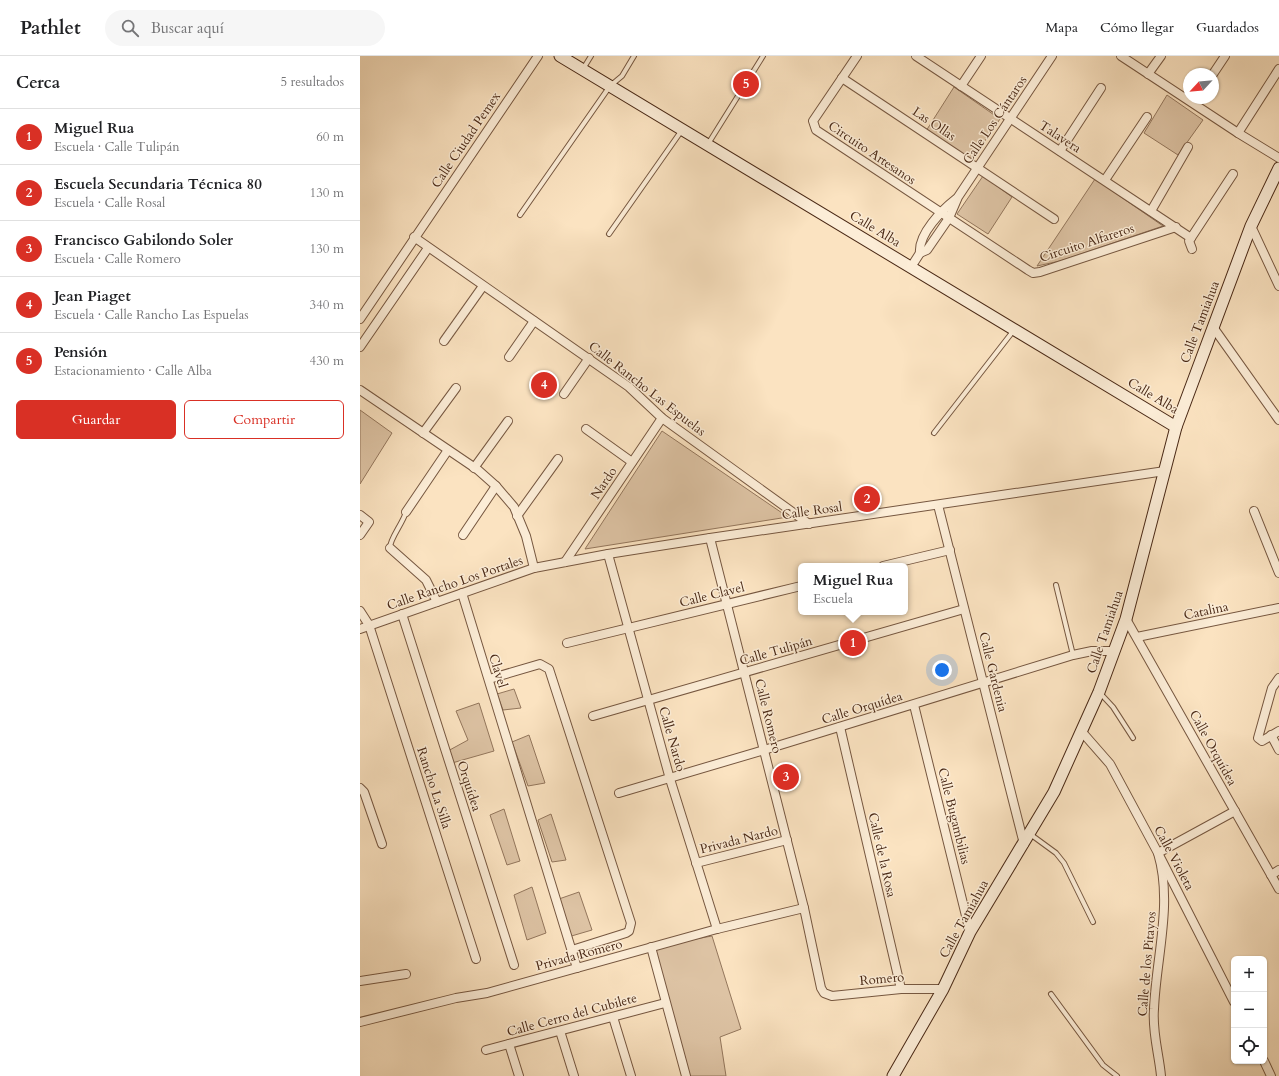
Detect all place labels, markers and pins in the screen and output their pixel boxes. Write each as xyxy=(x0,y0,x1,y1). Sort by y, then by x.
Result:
pin: 5 xyxy=(733,69,759,99)
pin: 4 xyxy=(531,370,557,400)
pin: 2 xyxy=(854,484,880,514)
pin: 1 xyxy=(840,628,866,658)
pin: 3 xyxy=(773,762,799,792)

